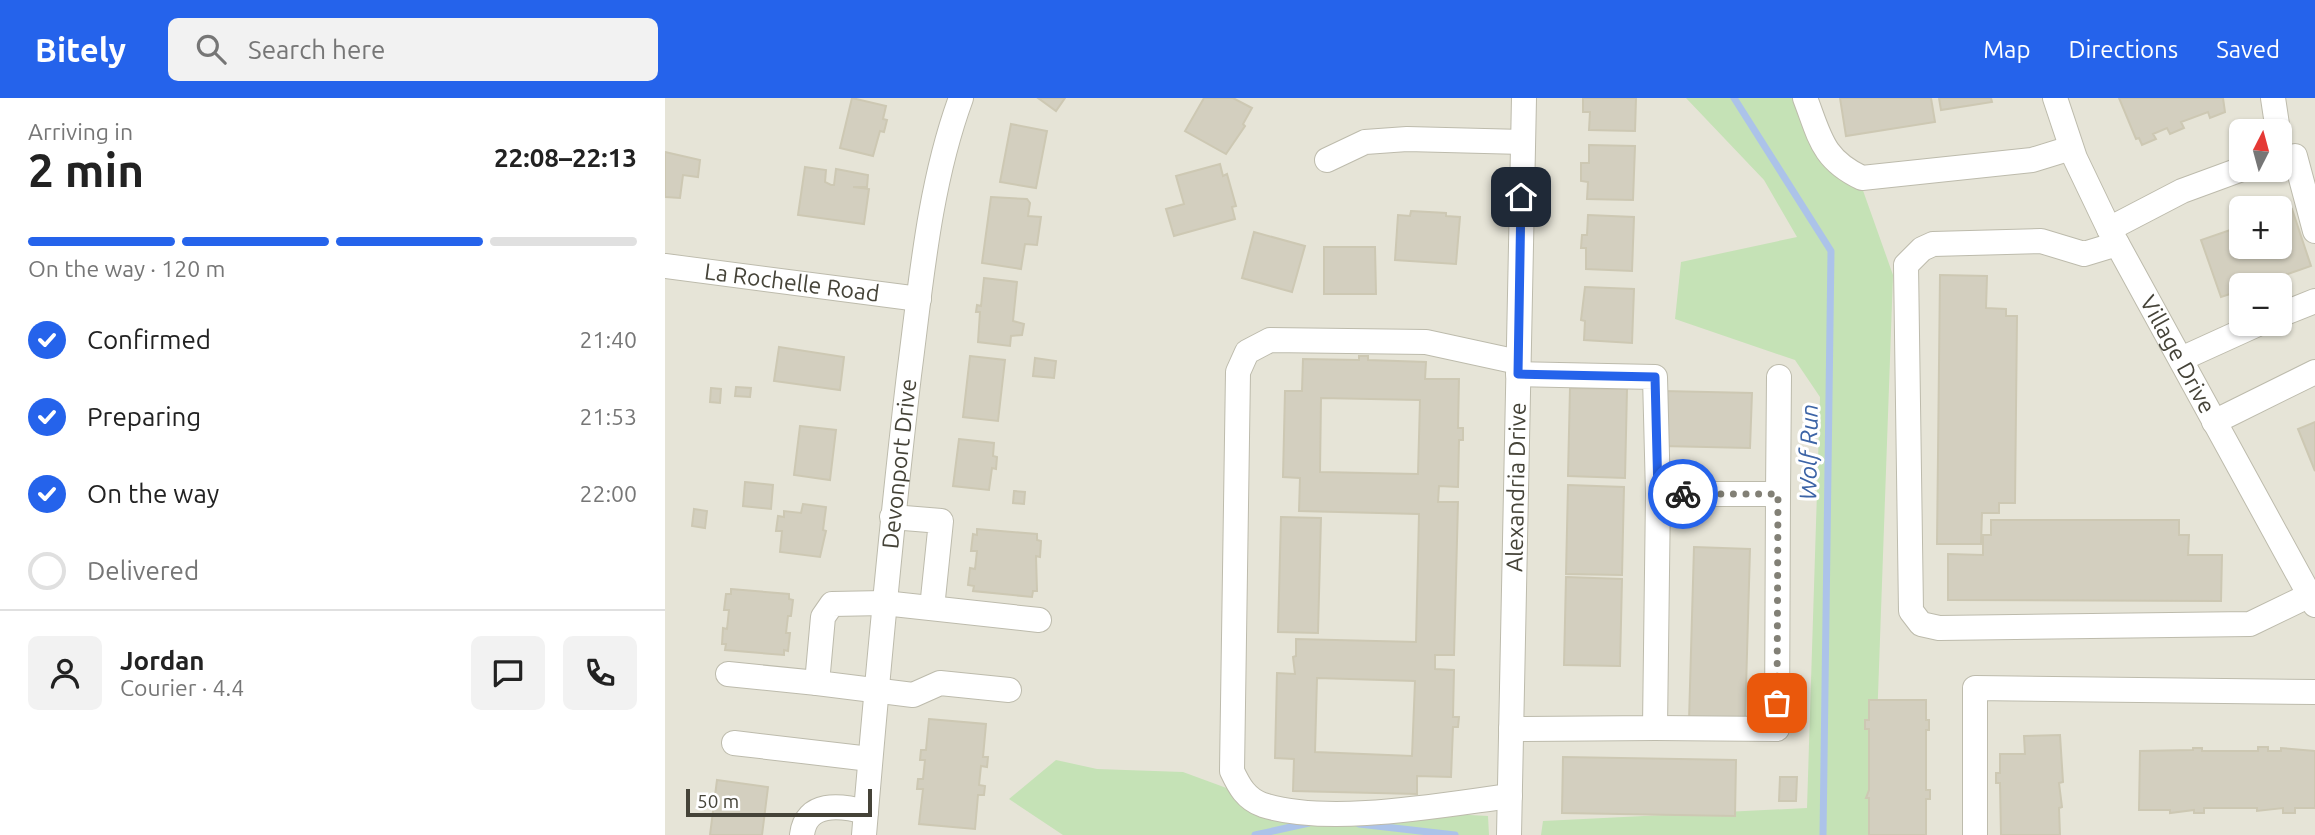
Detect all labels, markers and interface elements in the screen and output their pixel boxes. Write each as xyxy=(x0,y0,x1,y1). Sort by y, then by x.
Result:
search box xyxy=(168,18,658,81)
icon: search xyxy=(192,30,230,68)
text: Bitely xyxy=(35,31,126,68)
text: Search here xyxy=(248,35,385,64)
text: Map xyxy=(1983,36,2030,63)
text: Directions xyxy=(2068,36,2178,63)
text: Saved xyxy=(2216,36,2280,63)
text: Arriving in xyxy=(28,119,133,144)
north arrow xyxy=(2229,119,2293,182)
map controls xyxy=(2229,119,2292,336)
text: 22:08–22:13 xyxy=(494,143,637,172)
text: 2 min xyxy=(28,144,144,196)
pin xyxy=(1491,167,1551,227)
icon: home xyxy=(1502,178,1540,216)
button: + xyxy=(2229,196,2292,259)
text: On the way · 120 m xyxy=(28,256,225,281)
street label: La Rochelle Road xyxy=(703,258,881,306)
button: − xyxy=(2229,273,2292,336)
street label: Village Drive xyxy=(2136,291,2220,417)
icon: check xyxy=(28,321,66,359)
text: Confirmed xyxy=(87,325,211,354)
text: 21:40 xyxy=(579,327,637,352)
street label: Devonport Drive xyxy=(877,377,920,550)
icon: check xyxy=(28,398,66,436)
text: Preparing xyxy=(87,402,201,431)
street label: Alexandria Drive xyxy=(1501,402,1530,572)
text: 21:53 xyxy=(579,404,637,429)
water label: Wolf Run xyxy=(1794,404,1823,500)
courier xyxy=(1648,459,1718,529)
icon: check xyxy=(28,475,66,513)
icon: bike xyxy=(1664,475,1702,513)
text: On the way xyxy=(87,479,219,508)
text: 22:00 xyxy=(579,481,637,506)
text: Delivered xyxy=(87,556,199,585)
button: person xyxy=(28,636,102,710)
button: chat xyxy=(471,636,545,710)
button: phone xyxy=(563,636,637,710)
text: Jordan xyxy=(120,646,205,675)
pin xyxy=(1747,673,1807,733)
text: Courier · 4.4 xyxy=(120,675,244,700)
icon: bag xyxy=(1758,684,1796,722)
scale bar xyxy=(686,786,871,818)
text: 50 m xyxy=(697,790,739,812)

